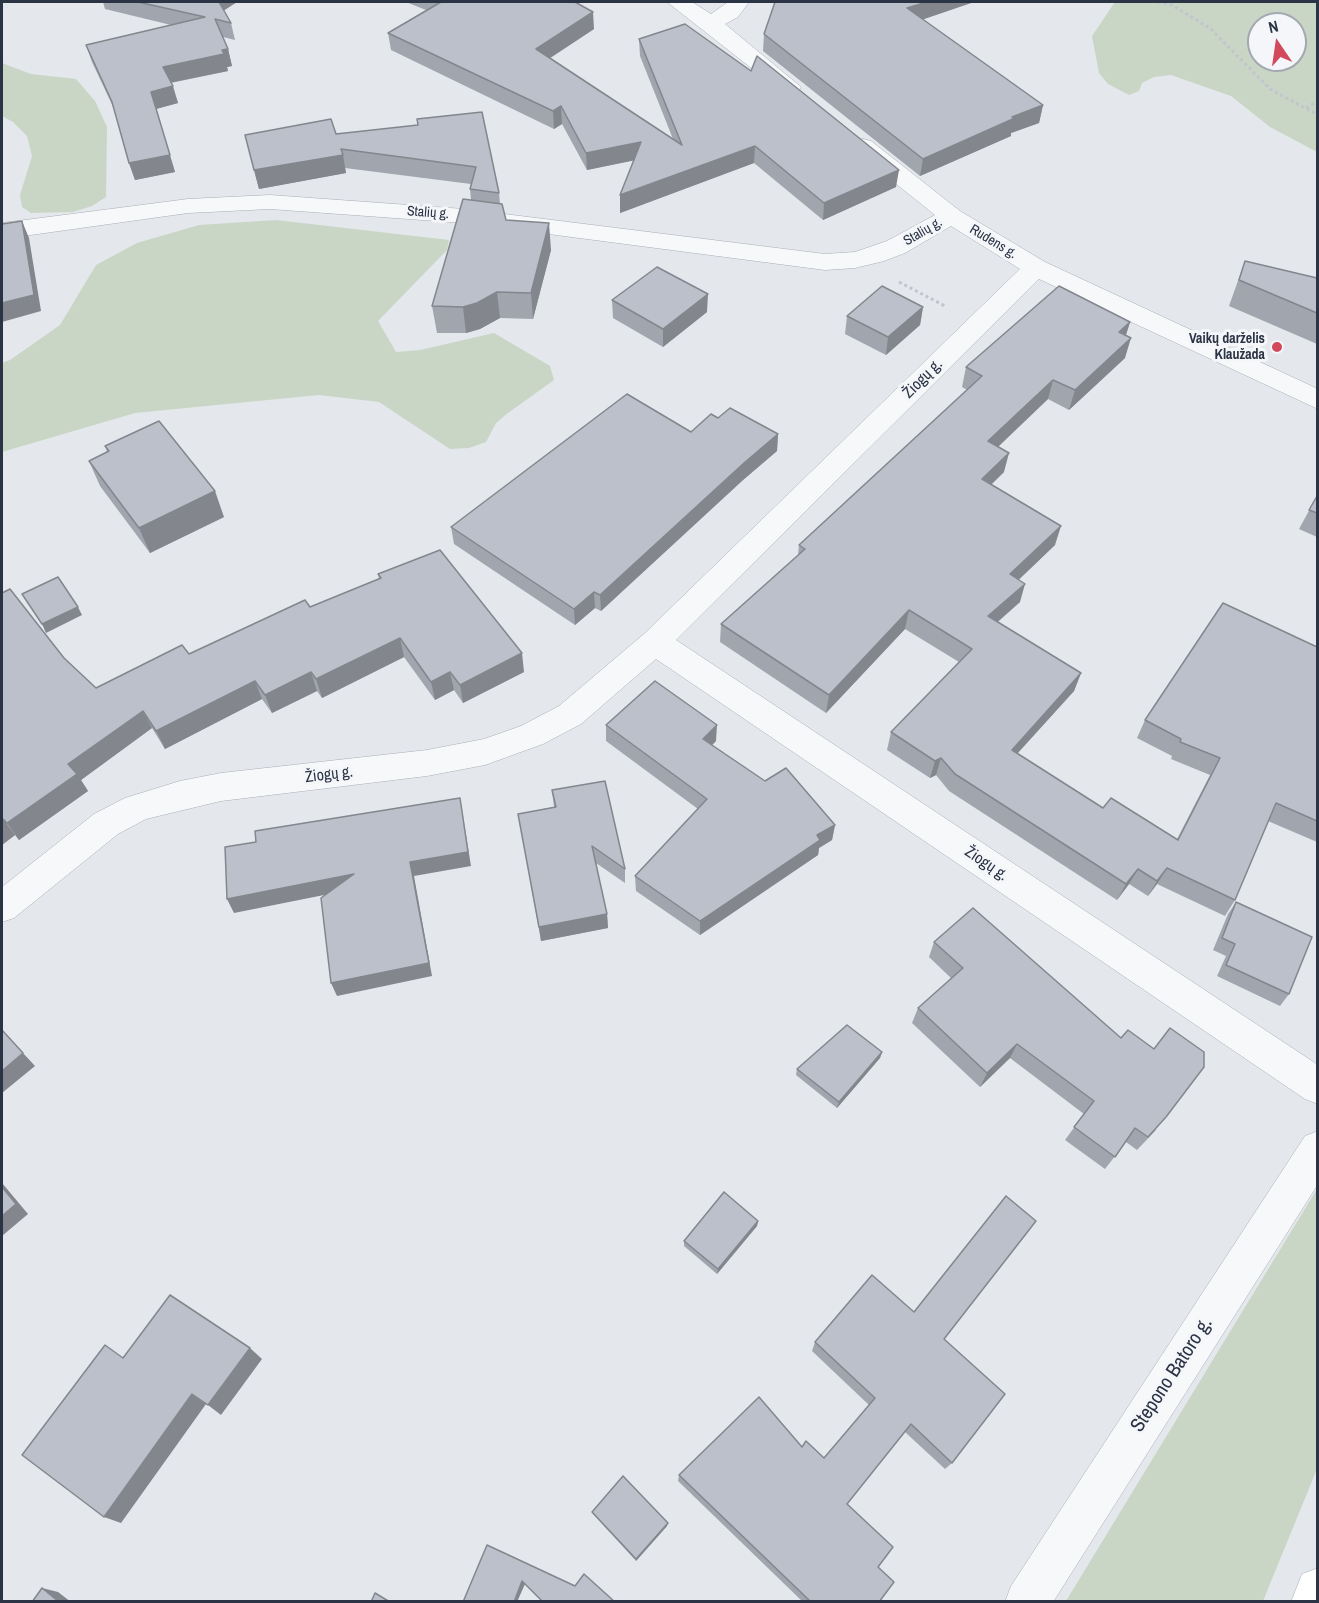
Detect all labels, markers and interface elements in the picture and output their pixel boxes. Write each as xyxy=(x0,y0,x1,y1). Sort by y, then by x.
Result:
north arrow xyxy=(1247,12,1307,72)
text: N xyxy=(1266,15,1280,38)
street label: Stalių g. xyxy=(406,203,450,223)
street label: Stalių g. xyxy=(901,214,945,250)
street label: Rudens g. xyxy=(966,221,1020,263)
place label: Vaikų darželis Klaužada xyxy=(1189,331,1265,364)
marker: Vaikų darželis Klaužada xyxy=(1270,340,1284,354)
street label: Žiogų g. xyxy=(899,355,947,403)
street label: Žiogų g. xyxy=(304,763,354,787)
street label: Žiogų g. xyxy=(961,843,1011,885)
street label: Stepono Batoro g. xyxy=(1126,1313,1218,1437)

